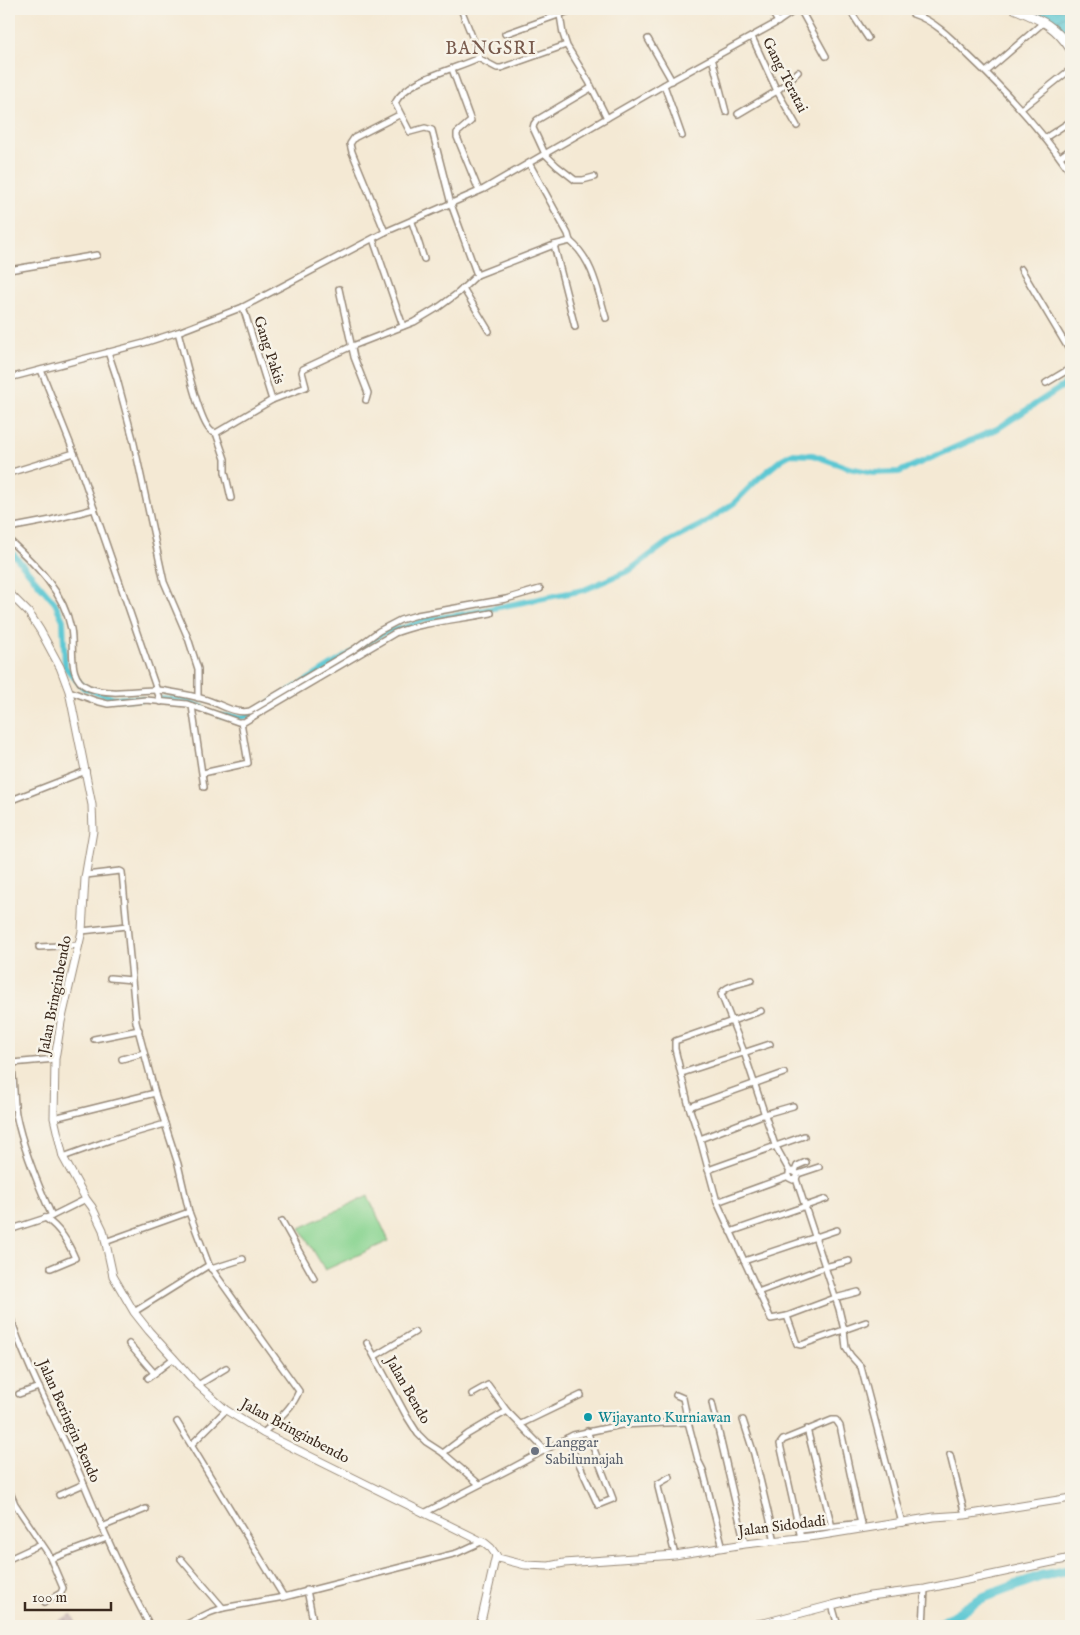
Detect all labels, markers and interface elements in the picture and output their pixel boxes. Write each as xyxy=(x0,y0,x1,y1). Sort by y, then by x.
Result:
street label: Gang Teratai xyxy=(758,34,812,116)
district label: BANGSRI xyxy=(445,38,537,61)
street label: Gang Pakis xyxy=(249,314,289,386)
street label: Jalan Bringinbendo xyxy=(34,934,76,1058)
street label: Jalan Bendo xyxy=(380,1351,435,1427)
street label: Jalan Beringin Bendo xyxy=(33,1355,105,1485)
street label: Jalan Bringinbendo xyxy=(236,1393,353,1468)
place label: Wijayanto Kurniawan xyxy=(598,1408,731,1427)
marker: Wijayanto Kurniawan xyxy=(582,1411,594,1423)
place label: Langgar Sabilunnajah xyxy=(545,1433,623,1469)
marker: Langgar Sabilunnajah xyxy=(529,1445,541,1457)
street label: Jalan Sidodadi xyxy=(735,1511,827,1541)
scale bar xyxy=(25,1580,111,1612)
text: 100 m xyxy=(32,1588,68,1607)

